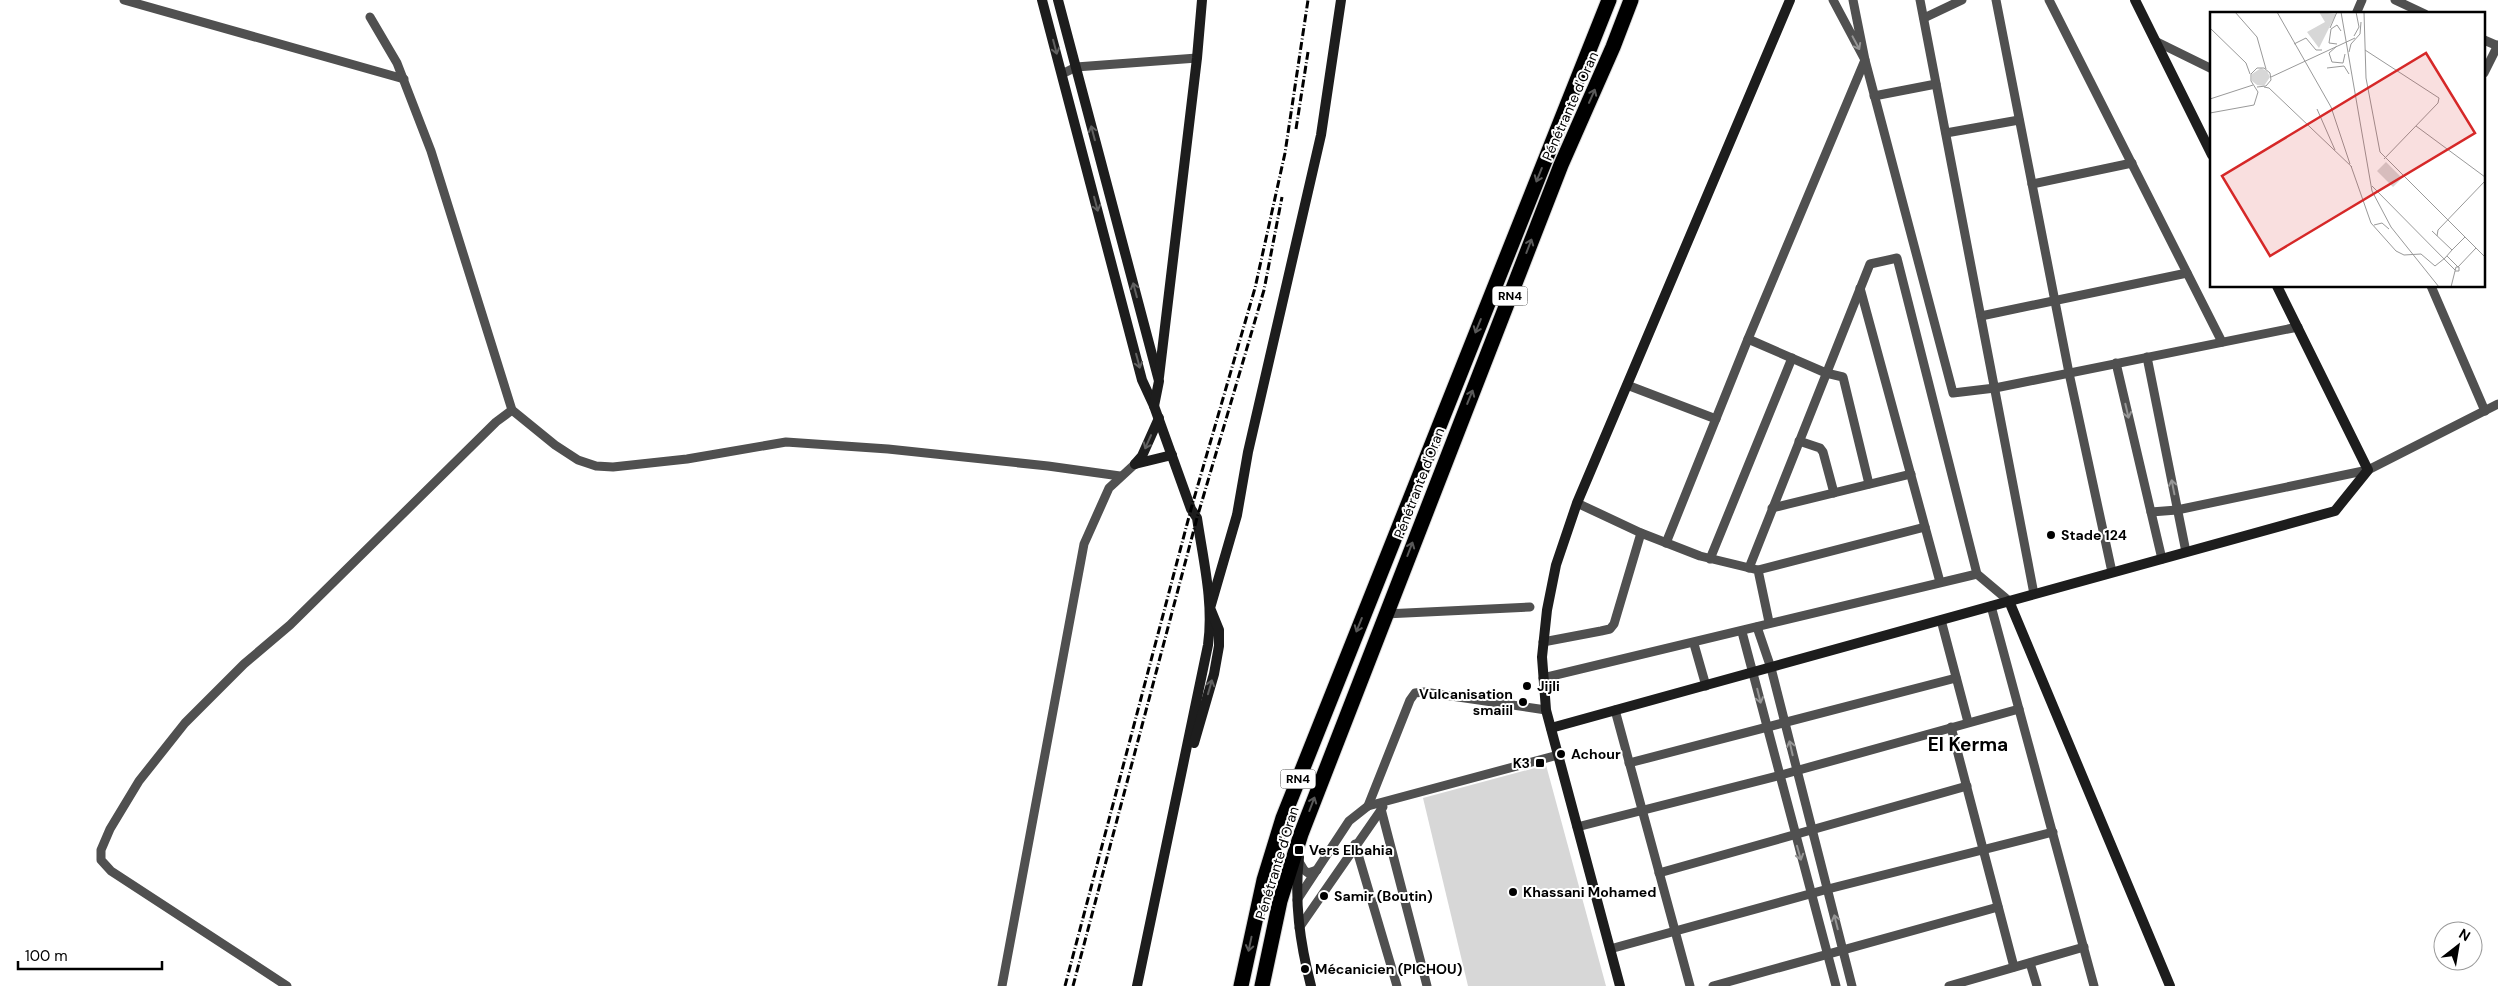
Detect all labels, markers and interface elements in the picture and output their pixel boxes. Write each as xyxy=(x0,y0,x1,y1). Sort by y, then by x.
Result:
inset map xyxy=(2210,12,2486,288)
one-way arrow xyxy=(1852,35,1861,50)
one-way arrow xyxy=(1051,39,1060,55)
street label: Pénétrante d'Oran xyxy=(1538,49,1602,163)
one-way arrow xyxy=(1587,89,1597,104)
one-way arrow xyxy=(1088,126,1098,142)
one-way arrow xyxy=(1534,167,1543,182)
one-way arrow xyxy=(1092,196,1101,212)
one-way arrow xyxy=(1525,239,1534,254)
one-way arrow xyxy=(1130,283,1139,299)
road number: RN4 xyxy=(1492,286,1528,306)
one-way arrow xyxy=(1473,318,1483,333)
one-way arrow xyxy=(1133,353,1143,369)
one-way arrow xyxy=(1465,390,1475,405)
one-way arrow xyxy=(2123,402,2132,418)
street label: Pénétrante d'Oran xyxy=(1390,425,1448,541)
one-way arrow xyxy=(1143,434,1153,449)
one-way arrow xyxy=(2168,480,2177,496)
place label: Stade 124 xyxy=(2061,526,2127,544)
marker: Stade 124 xyxy=(2045,529,2057,541)
one-way arrow xyxy=(1406,541,1415,557)
one-way arrow xyxy=(1354,617,1364,632)
place label: Jijli xyxy=(1537,677,1560,695)
one-way arrow xyxy=(1206,680,1216,696)
marker: Jijli xyxy=(1521,680,1533,692)
place label: Vulcanisation smaiil xyxy=(1419,685,1513,719)
one-way arrow xyxy=(1755,687,1764,703)
marker: Vulcanisation smaiil xyxy=(1517,696,1529,708)
district label: El Kerma xyxy=(1928,732,2008,757)
one-way arrow xyxy=(1786,740,1795,756)
place label: Achour xyxy=(1571,745,1621,763)
marker: Achour xyxy=(1555,748,1567,760)
place label: K3 xyxy=(1513,754,1530,772)
marker: K3 xyxy=(1534,757,1546,769)
road number: RN4 xyxy=(1280,770,1316,789)
one-way arrow xyxy=(1308,797,1317,812)
street label: Pénétrante d'Oran xyxy=(1251,804,1303,922)
place label: Vers Elbahia xyxy=(1309,841,1393,859)
marker: Vers Elbahia xyxy=(1293,844,1305,856)
one-way arrow xyxy=(1795,845,1804,861)
place label: Khassani Mohamed xyxy=(1523,883,1656,901)
marker: Khassani Mohamed xyxy=(1507,886,1519,898)
place label: Samir (Boutin) xyxy=(1334,887,1433,905)
marker: Samir (Boutin) xyxy=(1318,890,1330,902)
one-way arrow xyxy=(1831,914,1840,930)
north arrow xyxy=(2433,921,2483,971)
text: N xyxy=(2456,925,2474,945)
one-way arrow xyxy=(1245,935,1254,951)
scale bar xyxy=(18,938,161,970)
text: 100 m xyxy=(25,946,68,966)
place label: Mécanicien (PICHOU) xyxy=(1315,960,1463,978)
marker: Mécanicien (PICHOU) xyxy=(1299,963,1311,975)

